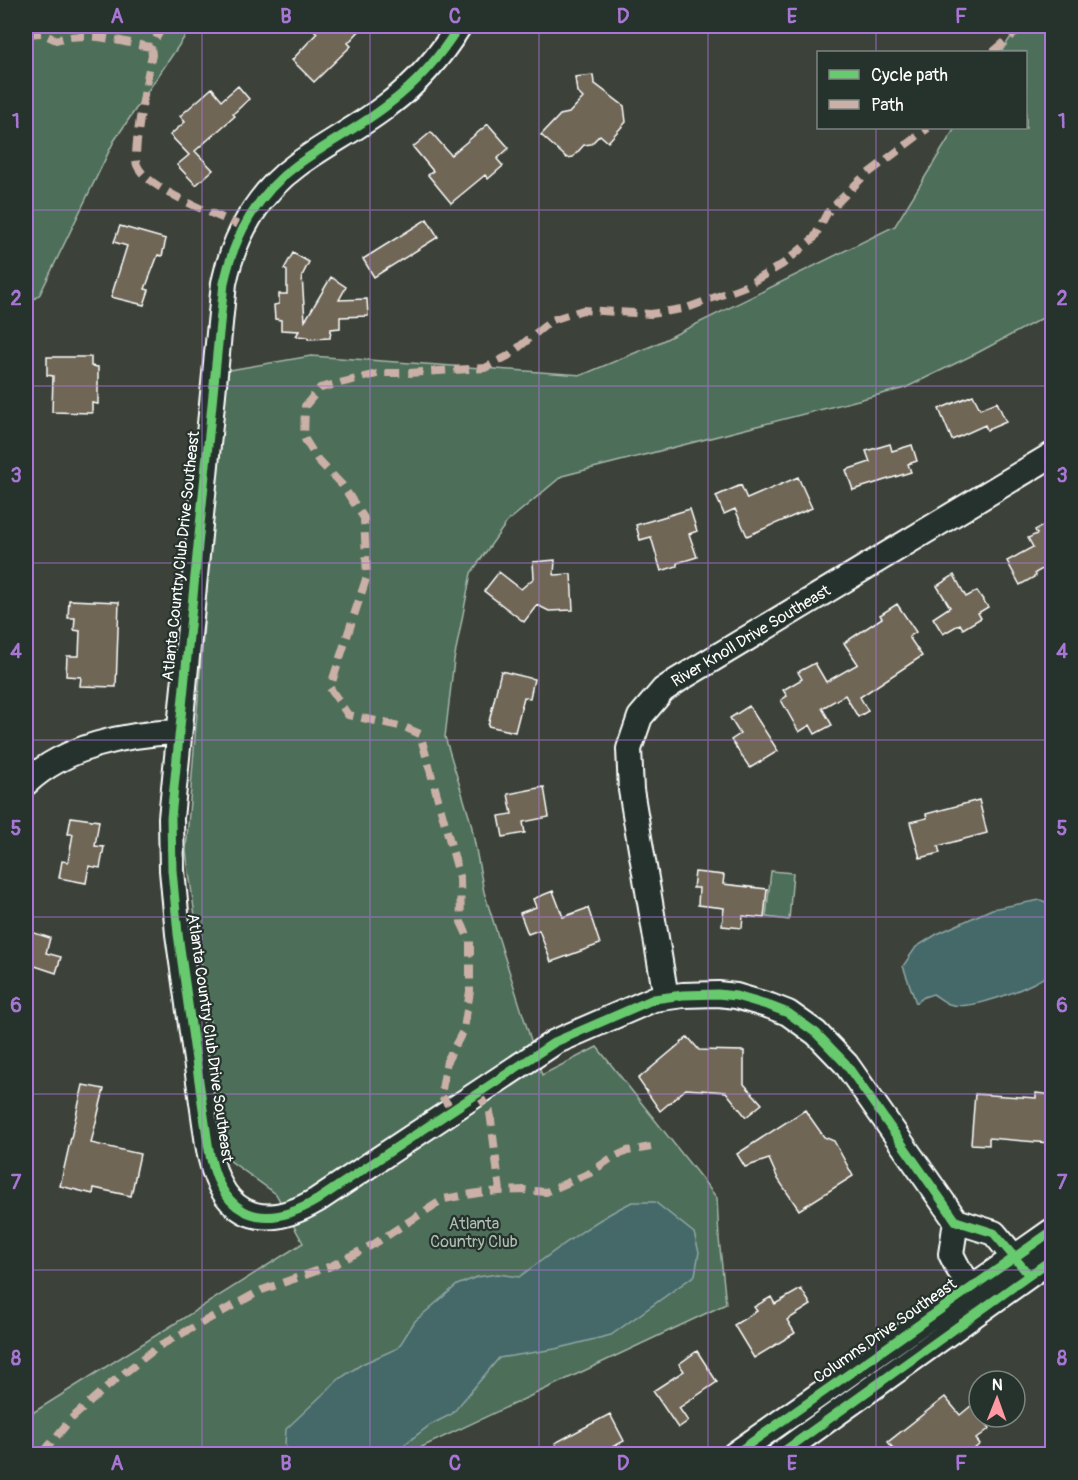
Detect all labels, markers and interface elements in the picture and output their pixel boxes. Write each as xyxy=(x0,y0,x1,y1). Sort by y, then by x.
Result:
text: A xyxy=(111,4,124,29)
text: B xyxy=(280,4,292,29)
text: C xyxy=(449,4,461,29)
text: D xyxy=(617,4,630,29)
text: E xyxy=(787,4,798,29)
text: F xyxy=(955,4,967,29)
legend xyxy=(817,51,1027,129)
text: Cycle path xyxy=(871,64,948,87)
text: Path xyxy=(871,94,904,117)
text: 1 xyxy=(12,109,20,134)
text: 1 xyxy=(1058,109,1066,134)
text: 2 xyxy=(10,286,22,311)
text: 2 xyxy=(1056,286,1068,311)
street label: Atlanta Country Club Drive Southeast xyxy=(158,429,204,682)
text: 3 xyxy=(10,463,22,488)
text: 3 xyxy=(1056,463,1068,488)
street label: River Knoll Drive Southeast xyxy=(668,580,835,691)
text: 4 xyxy=(10,639,22,664)
text: 4 xyxy=(1056,639,1068,664)
text: 5 xyxy=(11,816,22,841)
text: 5 xyxy=(1057,816,1068,841)
street label: Atlanta Country Club Drive Southeast xyxy=(183,912,237,1164)
text: 6 xyxy=(10,993,22,1018)
text: 6 xyxy=(1056,993,1068,1018)
text: 7 xyxy=(11,1170,22,1195)
text: 7 xyxy=(1057,1170,1068,1195)
park label: Atlanta Country Club xyxy=(430,1214,518,1252)
street label: Columns Drive Southeast xyxy=(810,1274,961,1388)
text: 8 xyxy=(11,1346,21,1371)
text: 8 xyxy=(1057,1346,1067,1371)
north arrow xyxy=(967,1369,1027,1429)
text: N xyxy=(992,1375,1003,1395)
text: A xyxy=(111,1451,124,1476)
text: B xyxy=(280,1451,292,1476)
text: C xyxy=(449,1451,461,1476)
text: D xyxy=(617,1451,630,1476)
text: E xyxy=(787,1451,798,1476)
text: F xyxy=(955,1451,967,1476)

